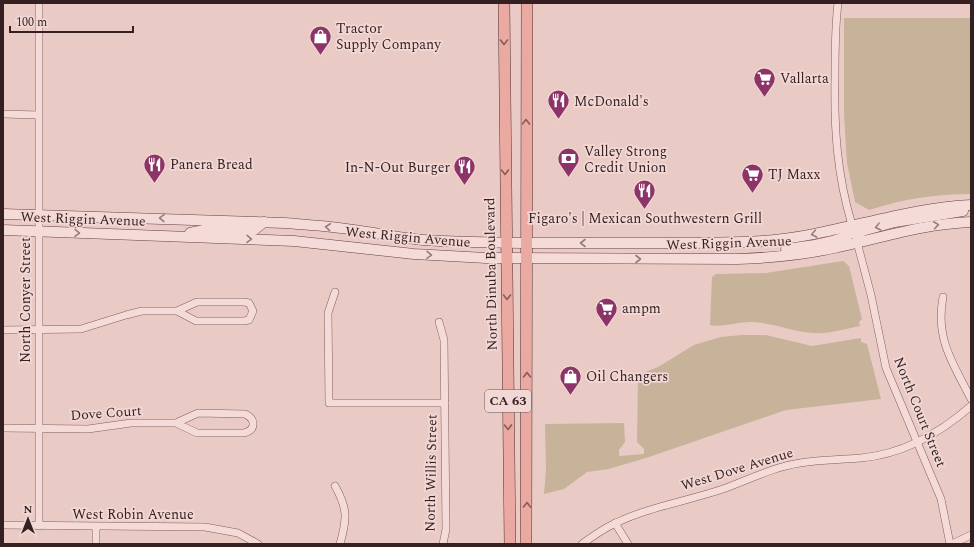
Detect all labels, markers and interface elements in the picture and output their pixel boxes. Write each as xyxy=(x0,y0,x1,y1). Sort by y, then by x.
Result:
scale bar xyxy=(10,8,133,34)
text: 100 m xyxy=(16,13,47,32)
place label: Tractor Supply Company xyxy=(336,18,442,55)
shop icon: Tractor Supply Company xyxy=(307,23,333,56)
one-way arrow xyxy=(500,39,508,45)
supermarket icon: Vallarta xyxy=(752,65,778,98)
place label: Vallarta xyxy=(780,68,829,89)
restaurant icon: McDonald's xyxy=(546,88,572,121)
place label: McDonald's xyxy=(574,91,649,112)
one-way arrow xyxy=(522,119,530,125)
place label: Valley Strong Credit Union xyxy=(584,141,667,178)
bank icon: Valley Strong Credit Union xyxy=(556,146,582,179)
restaurant icon: Panera Bread xyxy=(141,151,167,184)
place label: Panera Bread xyxy=(170,154,253,175)
restaurant icon: In-N-Out Burger xyxy=(452,154,478,187)
place label: In-N-Out Burger xyxy=(345,157,450,178)
supermarket icon: TJ Maxx xyxy=(740,161,766,194)
place label: TJ Maxx xyxy=(768,164,821,185)
one-way arrow xyxy=(501,169,509,175)
restaurant icon: Figaro's | Mexican Southwestern Grill xyxy=(632,177,658,210)
street label: North Dinuba Boulevard xyxy=(479,197,503,351)
street label: West Riggin Avenue xyxy=(20,206,146,232)
place label: Figaro's | Mexican Southwestern Grill xyxy=(528,208,762,229)
one-way arrow xyxy=(159,214,165,222)
street label: West Riggin Avenue xyxy=(345,221,472,253)
one-way arrow xyxy=(932,221,939,230)
one-way arrow xyxy=(325,222,331,231)
one-way arrow xyxy=(875,222,882,231)
one-way arrow xyxy=(74,229,80,237)
street label: West Riggin Avenue xyxy=(666,230,792,256)
one-way arrow xyxy=(811,230,818,238)
one-way arrow xyxy=(246,235,252,243)
street label: North Conyer Street xyxy=(15,237,36,363)
one-way arrow xyxy=(580,239,586,247)
one-way arrow xyxy=(426,251,432,259)
one-way arrow xyxy=(635,255,641,263)
one-way arrow xyxy=(503,294,511,300)
supermarket icon: ampm xyxy=(593,295,619,328)
place label: ampm xyxy=(622,298,661,319)
street label: North Court Street xyxy=(888,354,952,470)
shop icon: Oil Changers xyxy=(557,363,583,396)
place label: Oil Changers xyxy=(586,366,668,387)
one-way arrow xyxy=(523,372,531,378)
road number: CA 63 xyxy=(485,390,531,412)
street label: Dove Court xyxy=(70,400,142,426)
street label: North Willis Street xyxy=(419,414,443,532)
one-way arrow xyxy=(504,424,512,430)
street label: West Dove Avenue xyxy=(678,442,796,496)
north arrow xyxy=(8,499,48,539)
text: N xyxy=(24,501,33,518)
one-way arrow xyxy=(523,502,531,508)
street label: West Robin Avenue xyxy=(72,504,194,525)

